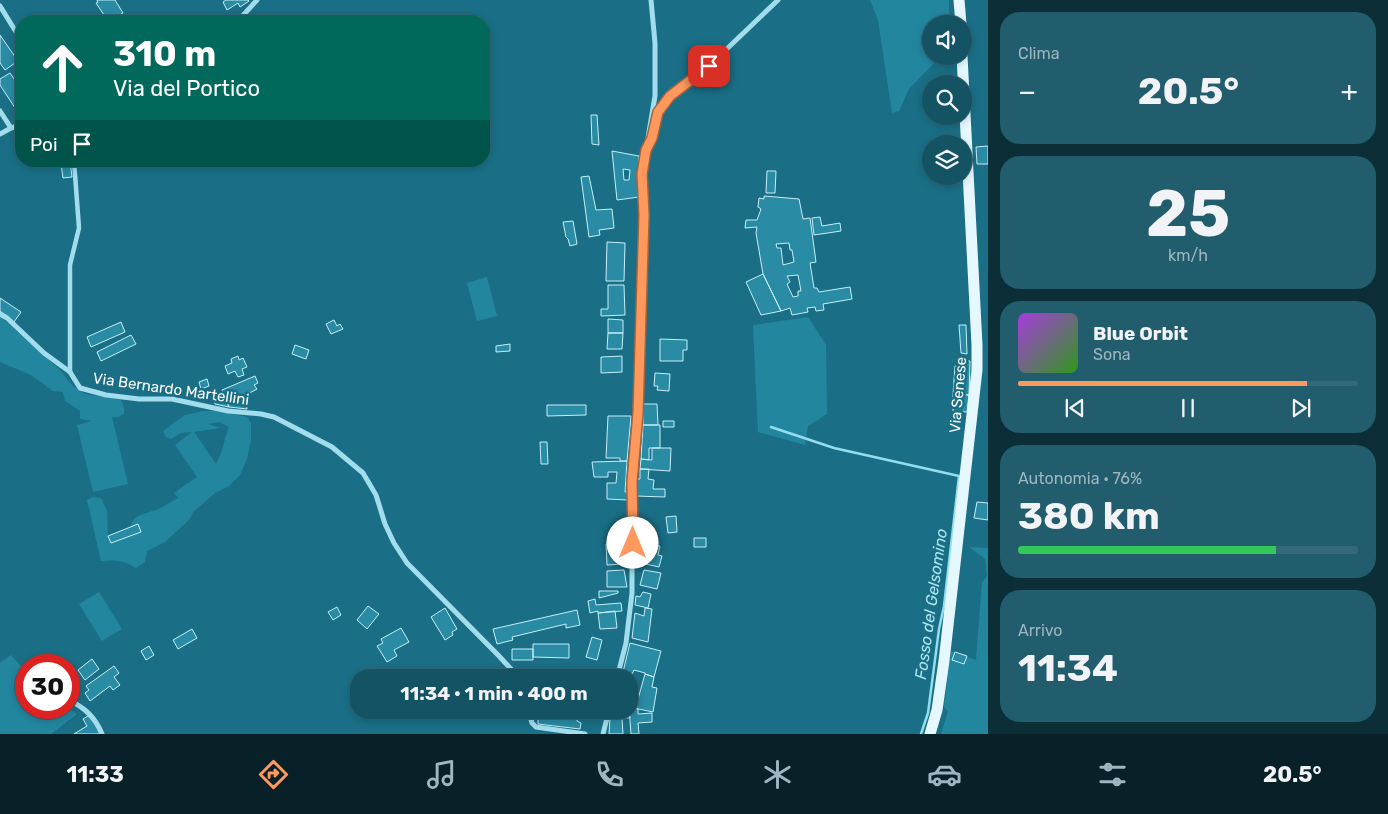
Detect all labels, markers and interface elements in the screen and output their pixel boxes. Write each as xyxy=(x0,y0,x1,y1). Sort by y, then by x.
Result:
map controls xyxy=(922,15,972,185)
button: sound xyxy=(922,15,972,65)
text: 310 m xyxy=(113,33,216,75)
icon: ahead xyxy=(30,35,95,100)
text: Clima xyxy=(1018,44,1059,63)
pin xyxy=(688,45,730,87)
icon: arrive xyxy=(695,52,723,80)
text: 20.5° xyxy=(1138,68,1239,114)
text: Via del Portico xyxy=(113,75,260,102)
button: search xyxy=(922,75,972,125)
text: − xyxy=(1018,75,1036,108)
text: + xyxy=(1341,75,1358,108)
icon: arrive xyxy=(68,130,96,158)
text: Poi xyxy=(30,133,58,156)
button: layers xyxy=(922,135,972,185)
text: 25 xyxy=(1146,175,1230,252)
text: km/h xyxy=(1168,246,1208,265)
text: Blue Orbit xyxy=(1093,322,1188,345)
text: Sona xyxy=(1093,345,1131,364)
street label: Via Senese xyxy=(946,356,970,434)
street label: Via Bernardo Martellini xyxy=(92,369,250,409)
icon: previous xyxy=(1061,394,1089,422)
icon: pause xyxy=(1174,394,1202,422)
icon: next xyxy=(1287,394,1315,422)
text: Autonomia · 76% xyxy=(1018,469,1142,488)
text: 380 km xyxy=(1018,493,1160,539)
position arrow xyxy=(606,516,658,568)
water label: Fosso del Gelsomino xyxy=(911,527,951,681)
text: Arrivo xyxy=(1018,621,1063,640)
text: 11:34 xyxy=(1018,645,1118,691)
speed limit sign: 30 xyxy=(15,654,80,719)
text: 11:34 · 1 min · 400 m xyxy=(400,682,588,705)
icon: directions xyxy=(256,757,291,792)
icon: music xyxy=(424,757,459,792)
icon: phone xyxy=(592,757,627,792)
icon: climate xyxy=(760,757,795,792)
icon: car xyxy=(927,757,962,792)
icon: filters xyxy=(1095,757,1130,792)
text: 11:33 xyxy=(66,761,124,788)
text: 20.5° xyxy=(1263,761,1322,788)

